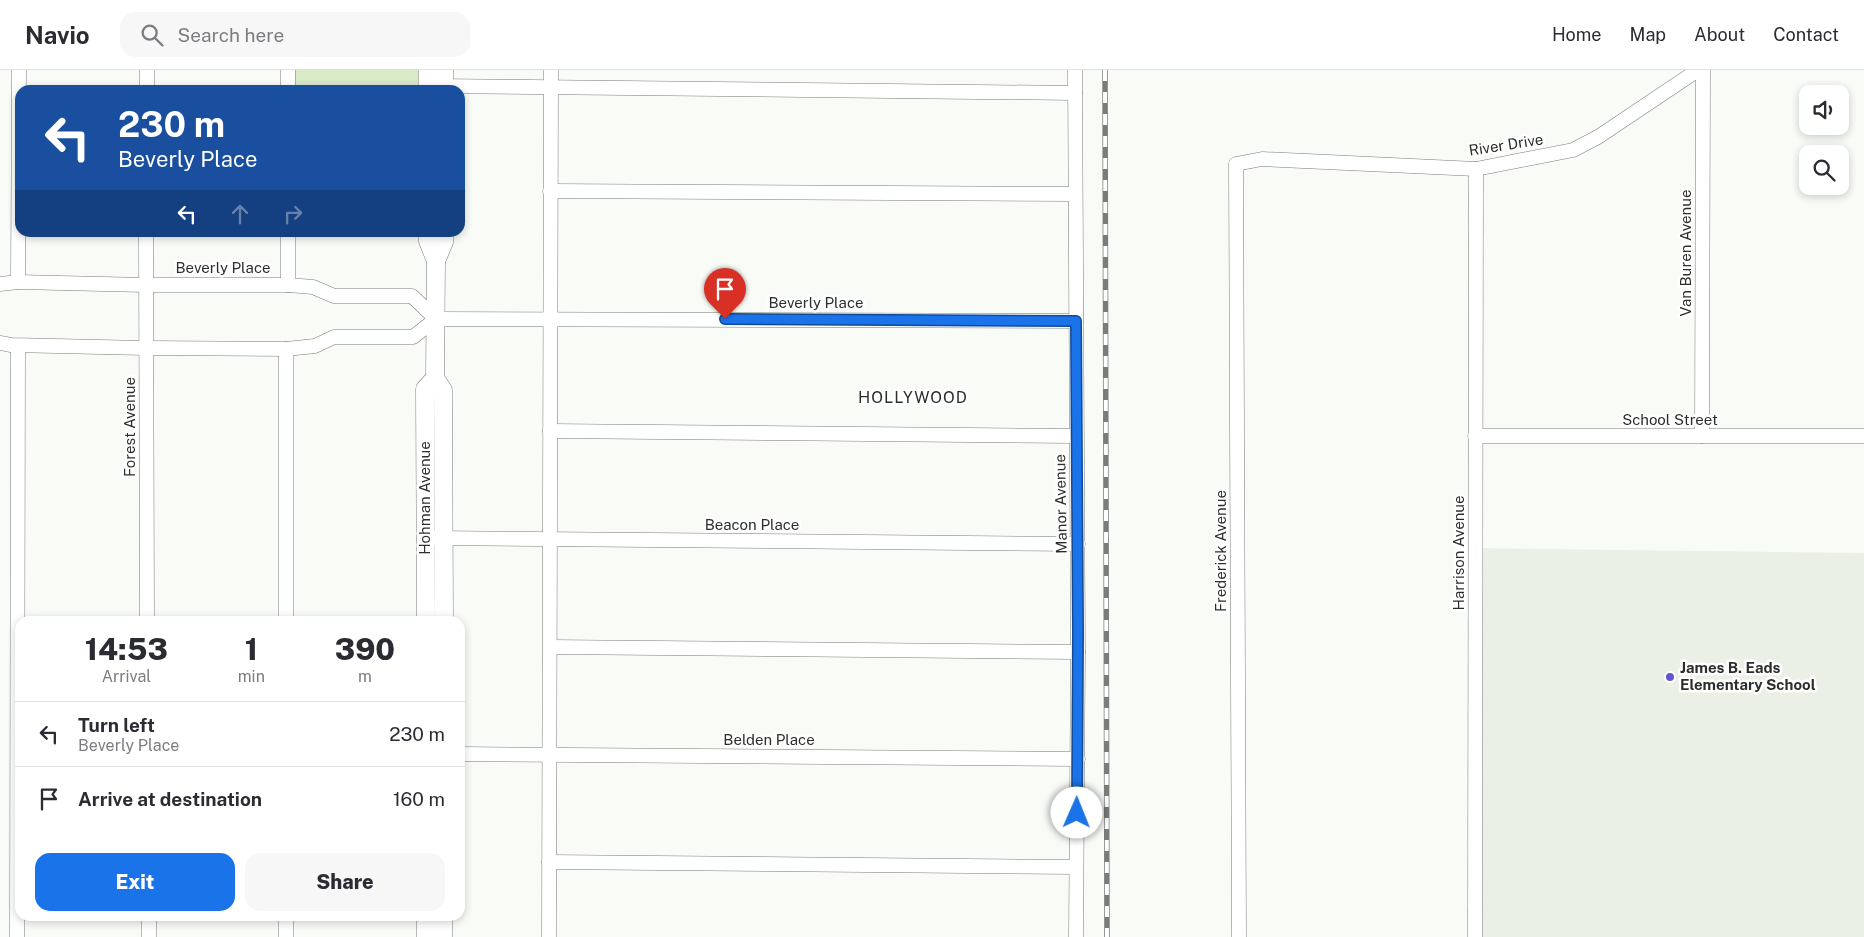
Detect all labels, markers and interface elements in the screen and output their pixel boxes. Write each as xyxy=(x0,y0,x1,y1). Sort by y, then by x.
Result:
search box xyxy=(120,12,470,57)
text: Navio xyxy=(25,21,90,49)
icon: search xyxy=(138,21,166,49)
text: Search here xyxy=(178,24,284,46)
text: Home xyxy=(1552,24,1602,45)
text: Map xyxy=(1630,24,1666,45)
text: About xyxy=(1694,24,1745,45)
text: Contact xyxy=(1773,24,1839,45)
map controls xyxy=(1799,85,1849,195)
button: sound xyxy=(1799,85,1849,135)
text: 230 m xyxy=(118,104,225,145)
icon: left xyxy=(35,105,100,170)
street label: River Drive xyxy=(1468,130,1544,159)
button: search xyxy=(1799,145,1849,195)
text: Beverly Place xyxy=(118,146,257,172)
street label: Van Buren Avenue xyxy=(1677,190,1694,316)
icon: left xyxy=(173,200,201,228)
icon: ahead xyxy=(226,200,254,228)
icon: right xyxy=(279,200,307,228)
street label: Beverly Place xyxy=(175,259,271,276)
pin xyxy=(704,268,746,319)
icon: arrive xyxy=(711,275,739,303)
street label: Beverly Place xyxy=(768,294,864,311)
street label: Forest Avenue xyxy=(121,377,138,477)
district label: HOLLYWOOD xyxy=(858,388,968,407)
street label: School Street xyxy=(1622,411,1718,428)
street label: Hohman Avenue xyxy=(416,441,433,555)
street label: Manor Avenue xyxy=(1051,454,1070,554)
street label: Frederick Avenue xyxy=(1212,490,1229,612)
street label: Harrison Avenue xyxy=(1450,495,1467,611)
street label: Beacon Place xyxy=(705,516,799,533)
text: 14:53 xyxy=(85,631,168,667)
text: 1 xyxy=(245,631,258,667)
text: 390 xyxy=(335,631,395,667)
place label: James B. Eads Elementary School xyxy=(1680,659,1816,693)
text: Arrival xyxy=(102,667,151,686)
text: min xyxy=(238,667,265,686)
text: m xyxy=(358,667,372,686)
marker: James B. Eads Elementary School xyxy=(1664,671,1676,683)
text: Turn left xyxy=(78,714,155,736)
icon: left xyxy=(35,720,63,748)
text: 230 m xyxy=(389,723,445,745)
street label: Belden Place xyxy=(723,731,815,748)
text: Beverly Place xyxy=(78,736,179,755)
icon: arrive xyxy=(35,785,63,813)
position arrow xyxy=(1050,786,1102,838)
text: Arrive at destination xyxy=(78,788,262,810)
text: 160 m xyxy=(393,788,445,810)
button: Exit xyxy=(35,853,235,911)
button: Share xyxy=(245,853,445,911)

